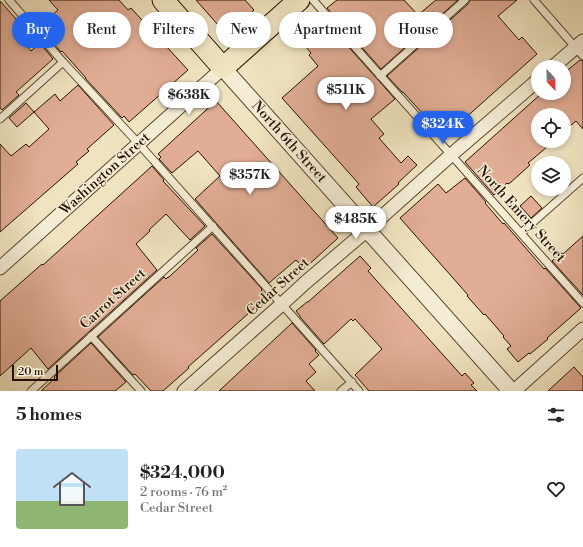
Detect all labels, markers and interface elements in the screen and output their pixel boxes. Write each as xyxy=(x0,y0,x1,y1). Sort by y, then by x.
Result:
chip: Buy xyxy=(12,12,65,48)
chip: Rent xyxy=(73,12,131,48)
chip: Filters xyxy=(139,12,208,48)
chip: New xyxy=(216,12,271,48)
chip: Apartment xyxy=(279,12,376,48)
chip: House xyxy=(384,12,453,48)
north arrow xyxy=(531,60,571,100)
map controls xyxy=(531,60,571,196)
pin: $511K xyxy=(318,77,374,111)
pin: $638K xyxy=(161,82,217,116)
text: $511K xyxy=(326,82,366,98)
text: $638K xyxy=(168,87,210,103)
street label: North 6th Street xyxy=(248,97,330,187)
button: locate xyxy=(531,108,571,148)
pin: $324K xyxy=(415,111,471,145)
text: $324K xyxy=(421,116,465,132)
street label: Washington Street xyxy=(55,129,154,220)
button: layers xyxy=(531,156,571,196)
pin: $357K xyxy=(222,162,278,196)
street label: North Emery Street xyxy=(473,162,569,266)
text: $357K xyxy=(229,167,271,183)
pin: $485K xyxy=(328,206,384,240)
text: $485K xyxy=(334,211,378,227)
street label: Cedar Street xyxy=(243,254,313,320)
street label: Carrot Street xyxy=(76,265,150,333)
scale bar xyxy=(12,363,58,382)
text: 20 m xyxy=(18,365,43,379)
text: 5 homes xyxy=(16,404,82,426)
icon: filters xyxy=(545,404,567,426)
text: $324,000 xyxy=(140,462,225,484)
icon: home xyxy=(48,465,96,513)
icon: heart xyxy=(545,478,567,500)
text: 2 rooms · 76 m² xyxy=(140,484,227,500)
text: Cedar Street xyxy=(140,500,213,516)

